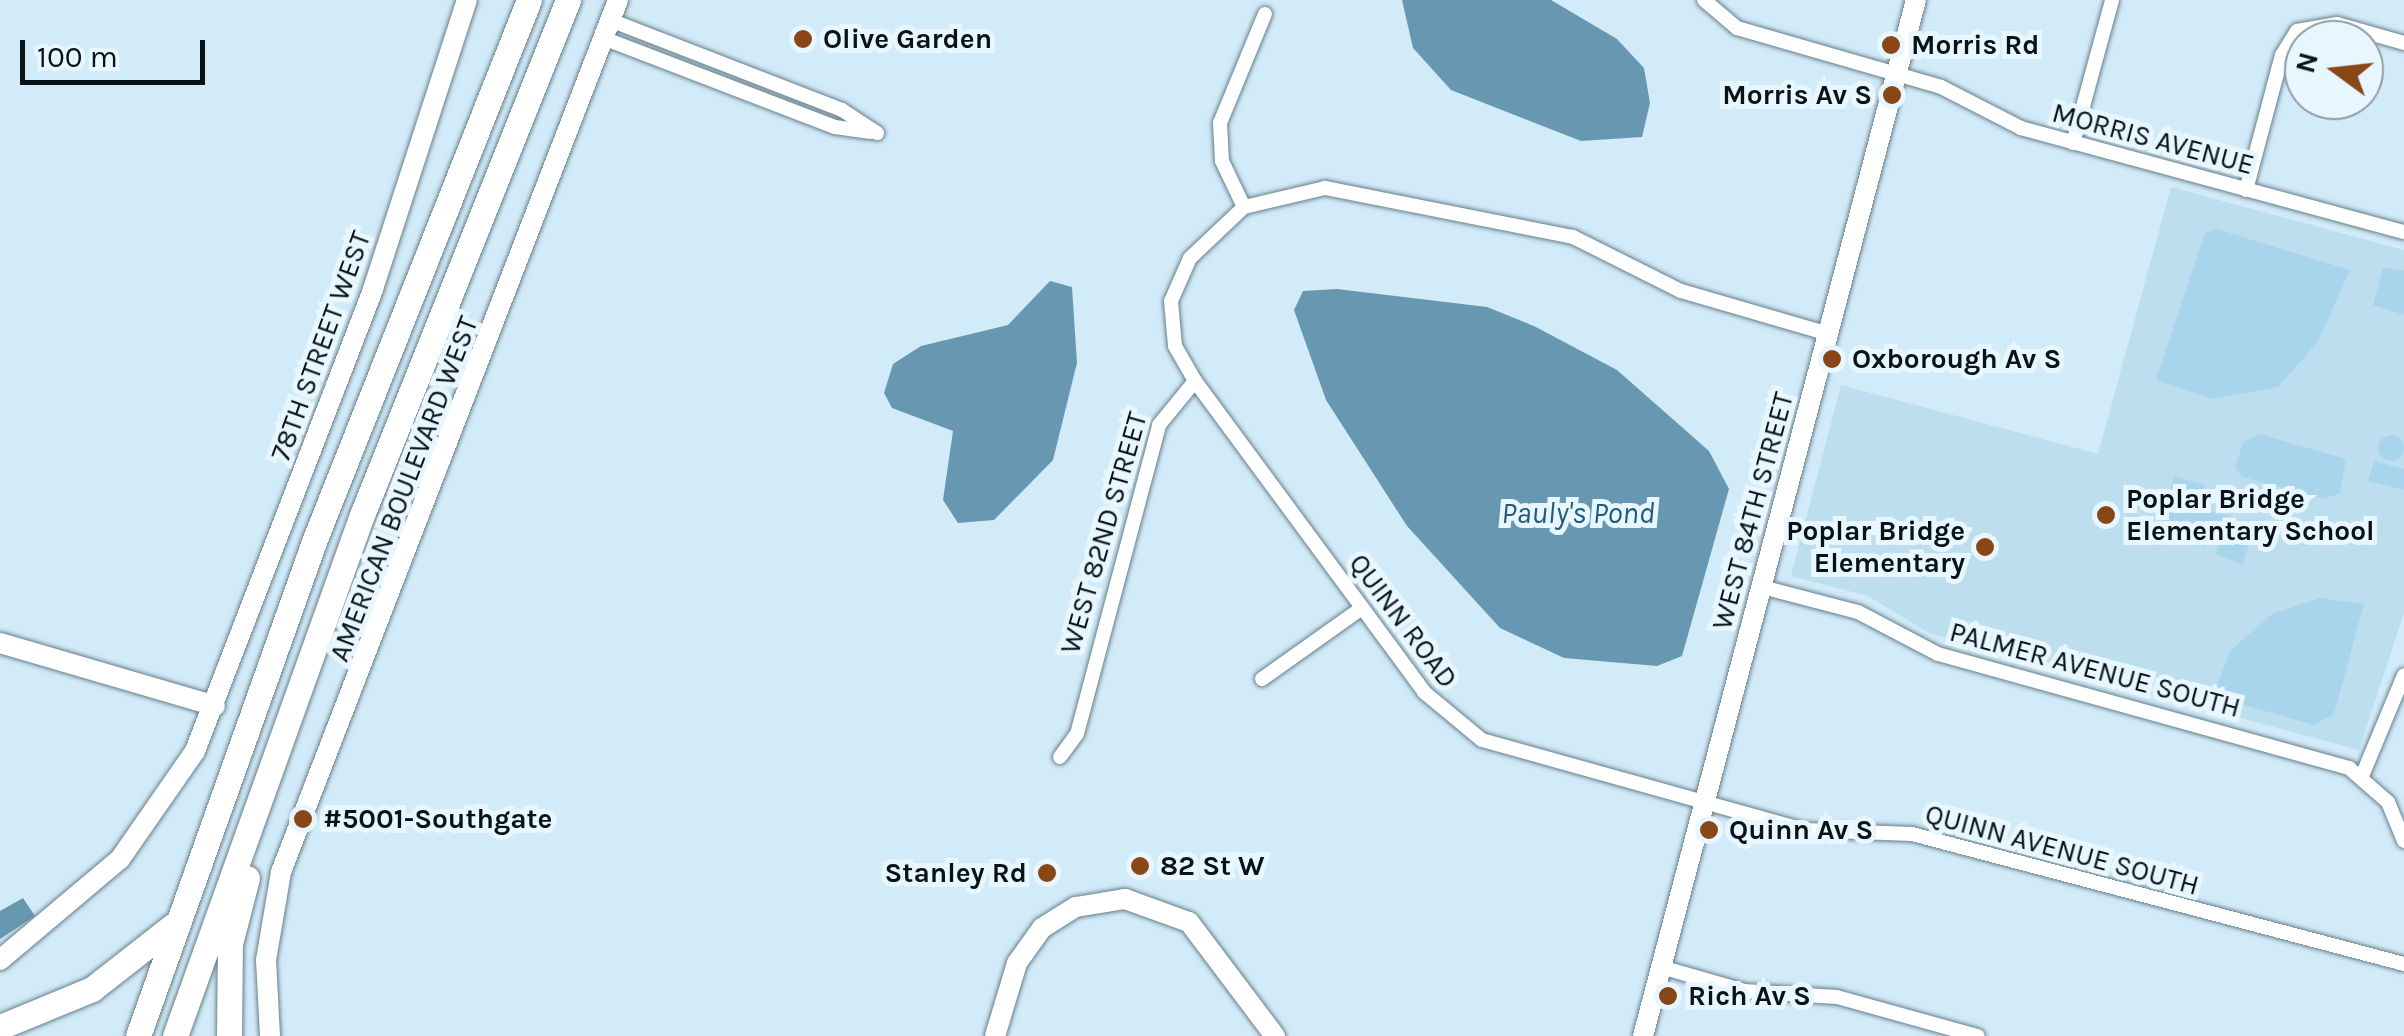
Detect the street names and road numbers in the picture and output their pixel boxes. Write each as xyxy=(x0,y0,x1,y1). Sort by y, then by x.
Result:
street label: MORRIS AVENUE xyxy=(2048,96,2258,182)
street label: 78TH STREET WEST xyxy=(264,227,378,465)
street label: AMERICAN BOULEVARD WEST xyxy=(323,312,485,666)
street label: WEST 84TH STREET xyxy=(1705,389,1801,633)
street label: WEST 82ND STREET xyxy=(1053,408,1155,658)
street label: QUINN ROAD xyxy=(1342,547,1464,695)
street label: PALMER AVENUE SOUTH xyxy=(1946,615,2244,725)
street label: QUINN AVENUE SOUTH xyxy=(1921,797,2203,903)

